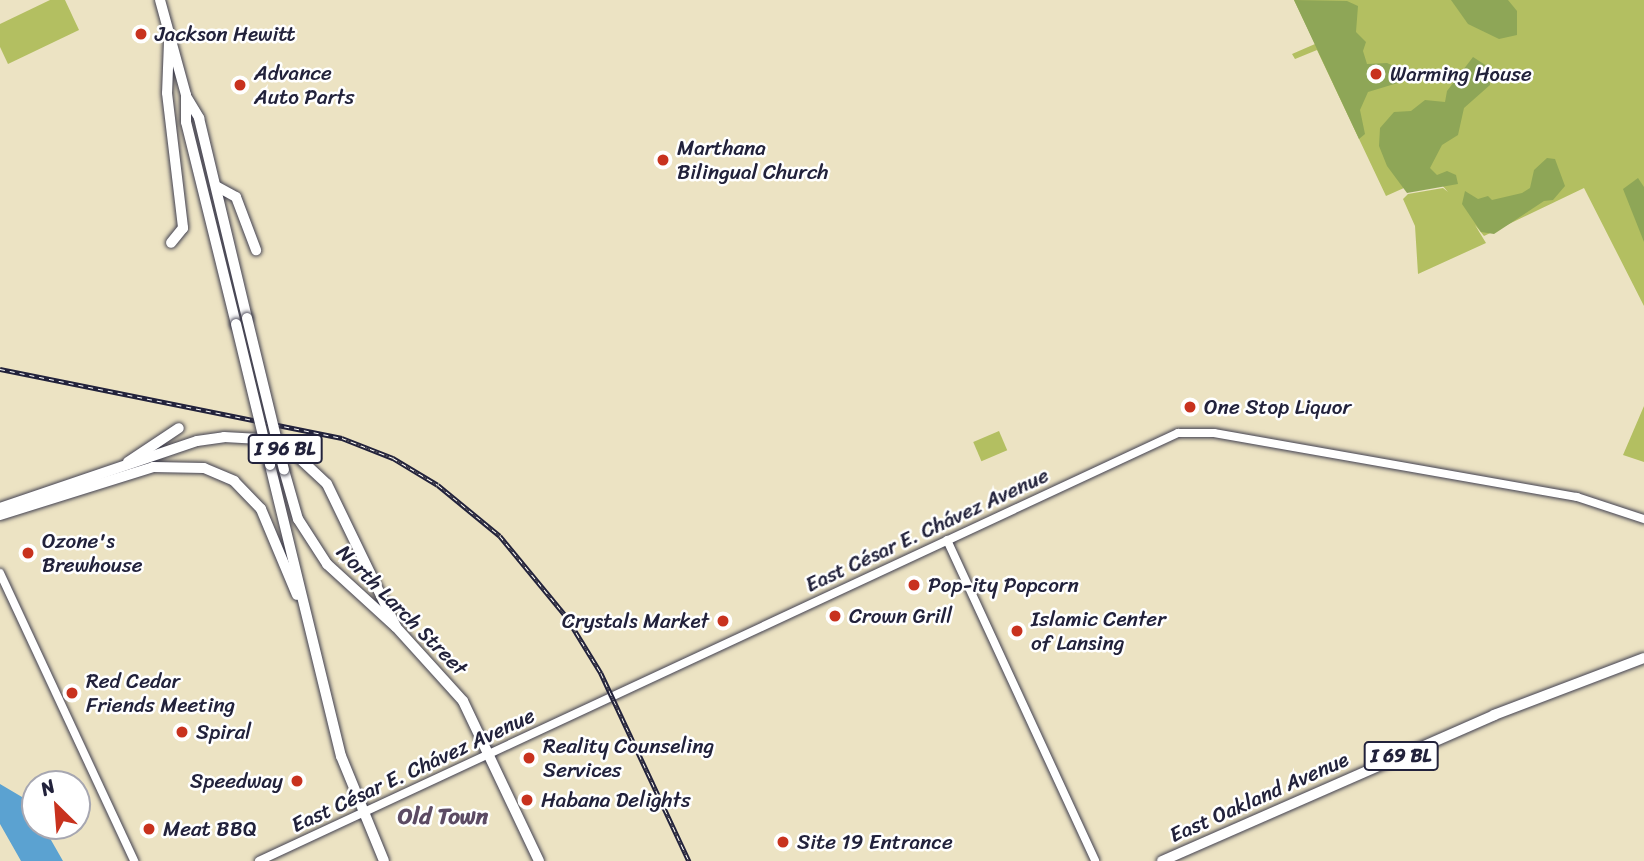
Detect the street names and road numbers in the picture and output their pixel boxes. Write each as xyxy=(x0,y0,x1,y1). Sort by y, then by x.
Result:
road number: I 96 BL xyxy=(246,433,324,464)
street label: East César E. Chávez Avenue xyxy=(801,462,1053,598)
street label: North Larch Street xyxy=(331,539,473,681)
street label: East César E. Chávez Avenue xyxy=(287,702,539,838)
road number: I 69 BL xyxy=(1362,740,1440,772)
street label: East Oakland Avenue xyxy=(1166,746,1352,848)

